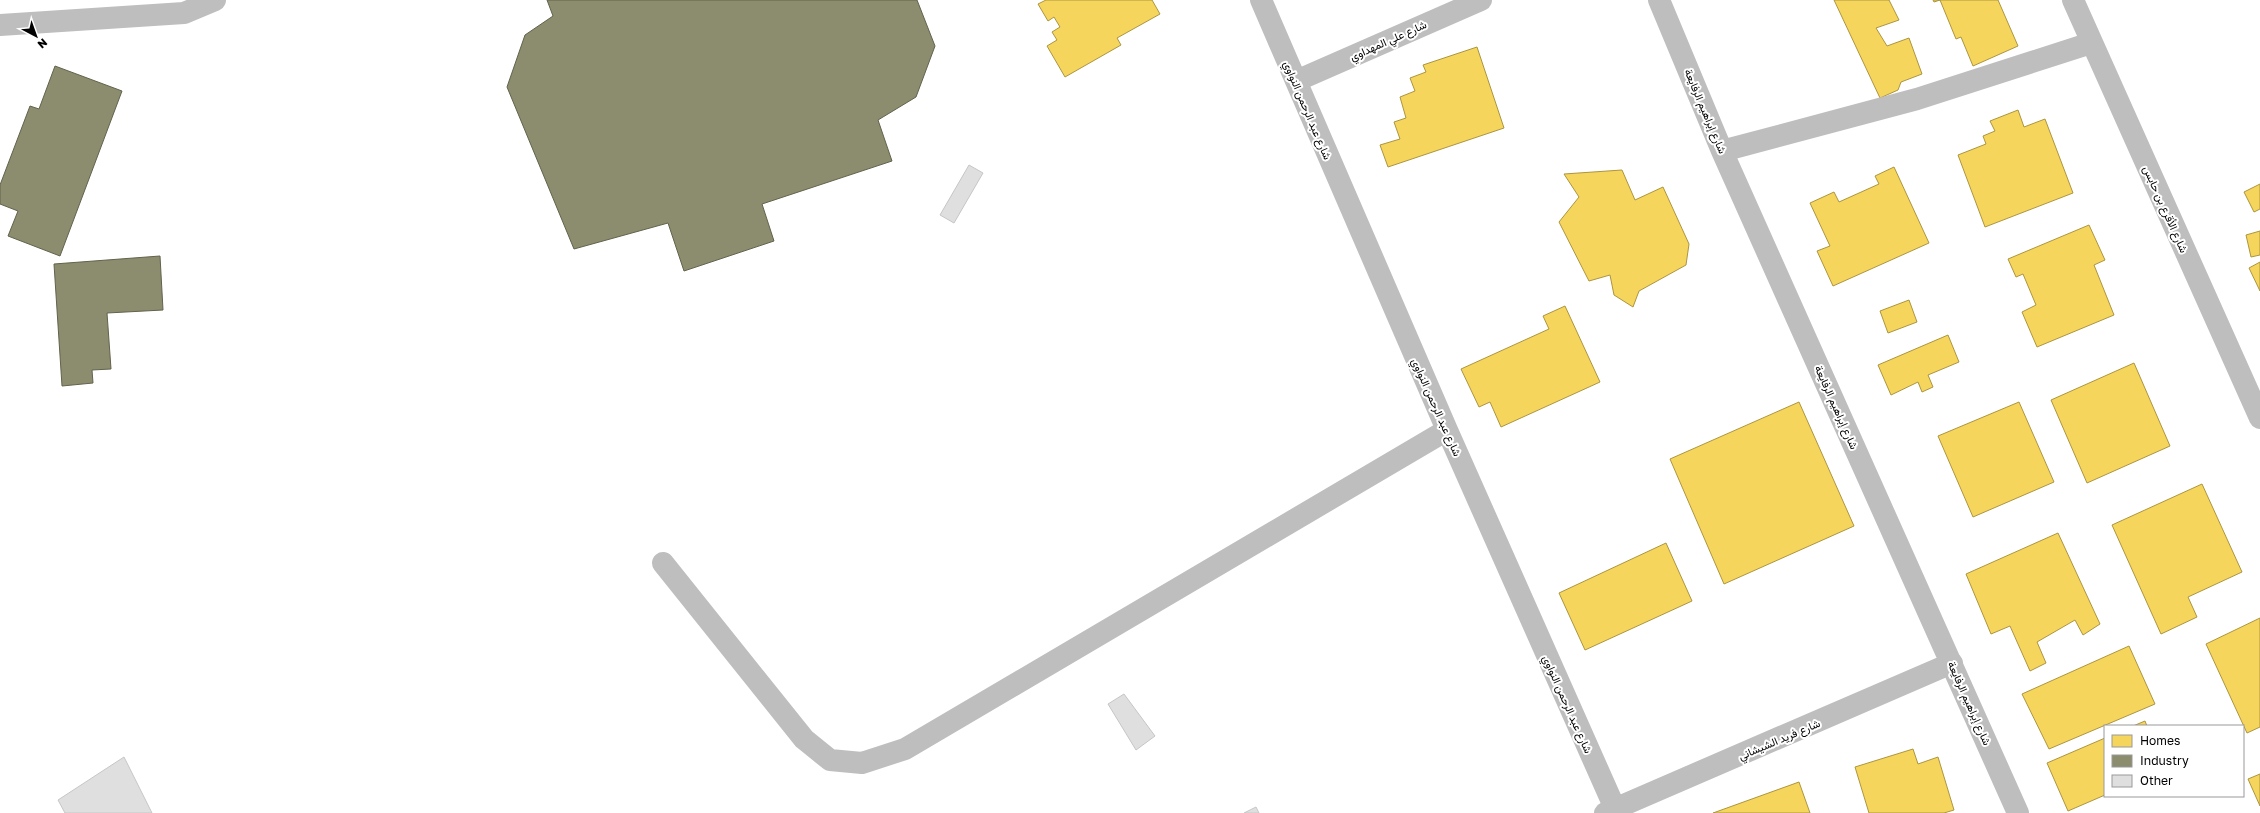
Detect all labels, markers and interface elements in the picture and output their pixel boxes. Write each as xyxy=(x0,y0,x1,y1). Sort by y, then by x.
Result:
north arrow xyxy=(16,16,56,56)
street label: شارع علي المهداوي xyxy=(1348,17,1430,66)
text: N xyxy=(35,36,50,52)
street label: شارع عبد الرحمن النواوي xyxy=(1278,59,1335,163)
street label: شارع إبراهيم الرفايعة xyxy=(1680,67,1730,156)
street label: شارع الأقرع بن حابس xyxy=(2139,164,2191,255)
street label: شارع عبد الرحمن النواوي xyxy=(1406,356,1465,460)
street label: شارع إبراهيم الرفايعة xyxy=(1811,363,1861,452)
street label: شارع عبد الرحمن النواوي xyxy=(1537,653,1596,757)
street label: شارع إبراهيم الرفايعة xyxy=(1944,659,1994,748)
street label: شارع فريد الشيشاني xyxy=(1736,716,1824,766)
legend xyxy=(2104,725,2244,797)
text: Homes xyxy=(2140,733,2180,748)
text: Industry xyxy=(2140,753,2189,768)
text: Other xyxy=(2140,773,2173,788)

